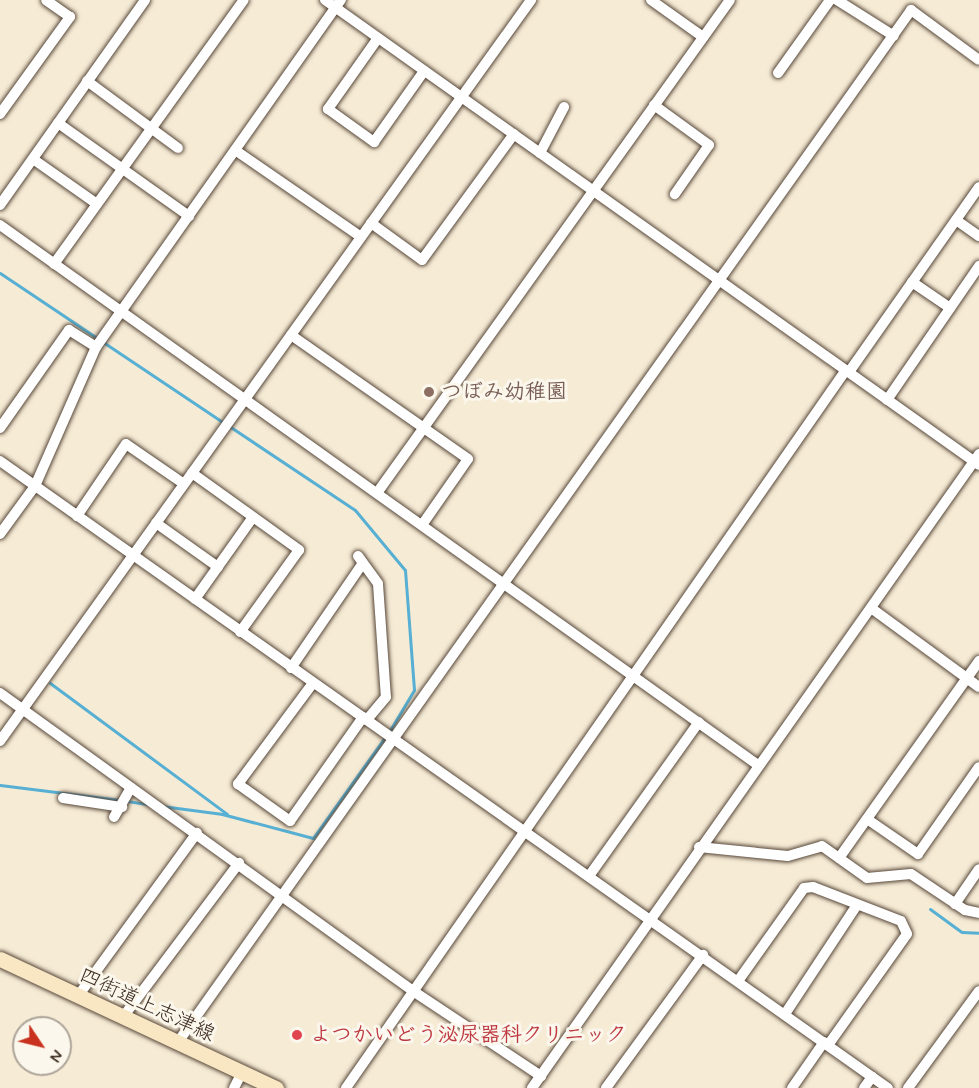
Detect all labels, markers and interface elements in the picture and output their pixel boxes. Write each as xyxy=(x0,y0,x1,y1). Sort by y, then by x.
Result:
place label: つぼみ幼稚園 xyxy=(441,379,567,405)
marker: つぼみ幼稚園 xyxy=(422,385,436,399)
street label: 四街道上志津線 xyxy=(75,963,219,1047)
north arrow xyxy=(12,1016,72,1076)
place label: よつかいどう泌尿器科クリニック xyxy=(310,1022,625,1048)
marker: よつかいどう泌尿器科クリニック xyxy=(288,1026,306,1044)
text: N xyxy=(44,1045,67,1066)

